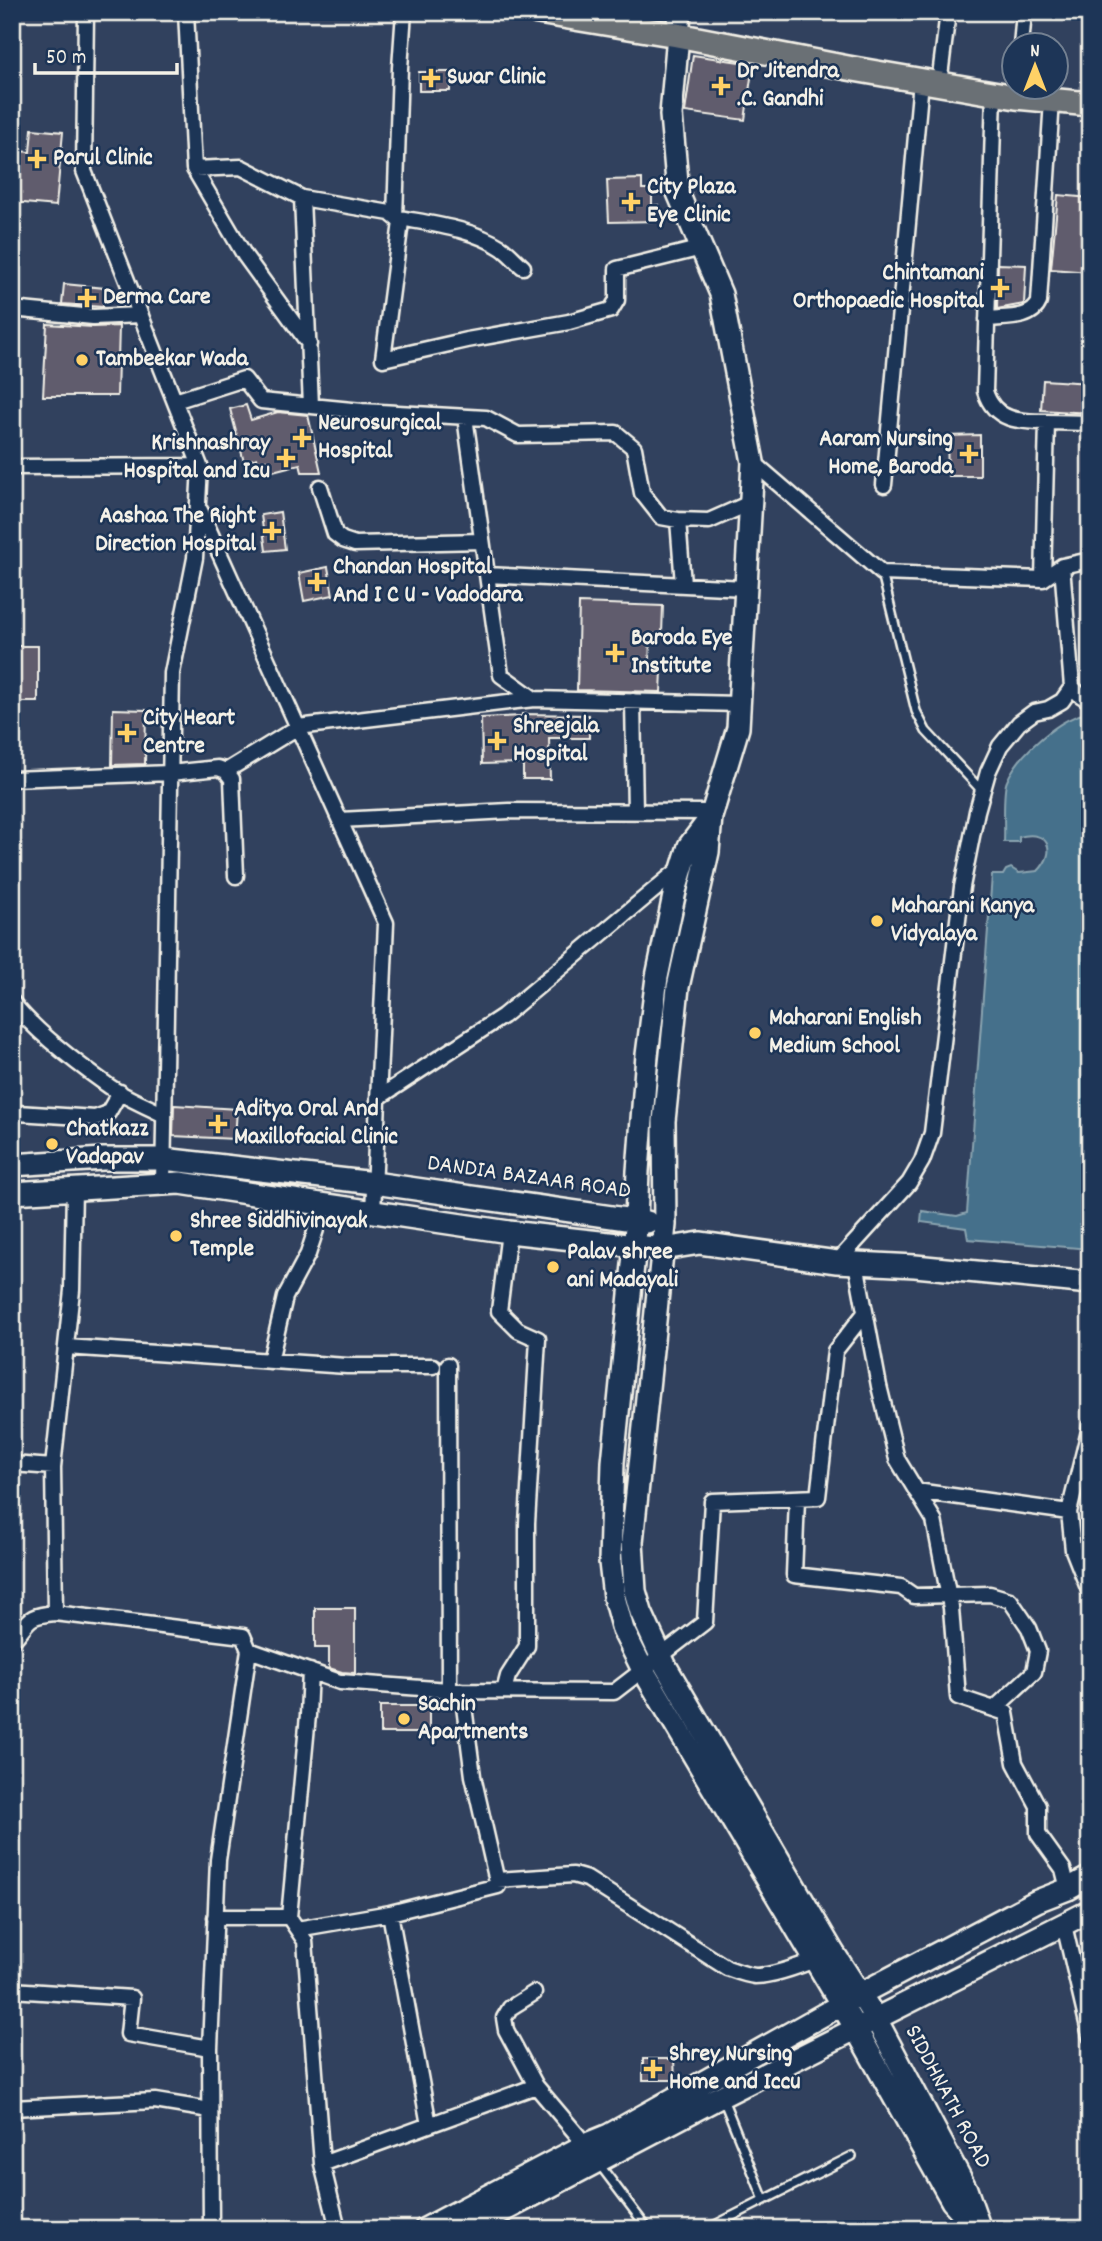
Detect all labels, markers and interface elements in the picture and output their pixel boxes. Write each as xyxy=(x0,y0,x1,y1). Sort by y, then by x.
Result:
scale bar xyxy=(35,32,177,76)
north arrow xyxy=(1000,32,1070,102)
text: N xyxy=(1030,39,1040,66)
text: 50 m xyxy=(46,44,86,74)
place label: Dr Jitendra .C. Gandhi xyxy=(737,55,840,117)
place label: Swar Clinic xyxy=(447,61,546,95)
marker: Swar Clinic xyxy=(421,68,441,88)
marker: Dr Jitendra .C. Gandhi xyxy=(711,76,731,96)
place label: Parul Clinic xyxy=(53,142,153,176)
marker: Parul Clinic xyxy=(27,149,47,169)
place label: City Plaza Eye Clinic xyxy=(647,171,736,233)
marker: City Plaza Eye Clinic xyxy=(621,192,641,212)
place label: Chintamani Orthopaedic Hospital xyxy=(793,257,985,319)
marker: Chintamani Orthopaedic Hospital xyxy=(990,278,1010,298)
place label: Derma Care xyxy=(103,281,211,315)
marker: Derma Care xyxy=(77,288,97,308)
place label: Tambeekar Wada xyxy=(96,343,249,377)
marker: Tambeekar Wada xyxy=(74,352,90,368)
place label: Neurosurgical Hospital xyxy=(318,407,442,469)
place label: Aaram Nursing Home, Baroda xyxy=(819,423,954,485)
place label: Krishnashray Hospital and Icu xyxy=(124,427,271,489)
marker: Neurosurgical Hospital xyxy=(292,428,312,448)
marker: Aaram Nursing Home, Baroda xyxy=(959,444,979,464)
marker: Krishnashray Hospital and Icu xyxy=(276,448,296,468)
place label: Aashaa The Right Direction Hospital xyxy=(95,500,256,562)
marker: Aashaa The Right Direction Hospital xyxy=(262,521,282,541)
place label: Chandan Hospital And I C U - Vadodara xyxy=(333,551,523,613)
marker: Chandan Hospital And I C U - Vadodara xyxy=(307,572,327,592)
place label: Baroda Eye Institute xyxy=(631,622,733,684)
marker: Baroda Eye Institute xyxy=(605,643,625,663)
place label: City Heart Centre xyxy=(143,702,235,764)
place label: Shreejala Hospital xyxy=(513,710,600,772)
marker: City Heart Centre xyxy=(117,723,137,743)
marker: Shreejala Hospital xyxy=(487,731,507,751)
place label: Maharani Kanya Vidyalaya xyxy=(891,890,1035,952)
marker: Maharani Kanya Vidyalaya xyxy=(869,913,885,929)
place label: Maharani English Medium School xyxy=(769,1002,921,1064)
marker: Maharani English Medium School xyxy=(747,1025,763,1041)
place label: Aditya Oral And Maxillofacial Clinic xyxy=(234,1093,398,1155)
place label: Chatkazz Vadapav xyxy=(66,1113,149,1175)
marker: Aditya Oral And Maxillofacial Clinic xyxy=(208,1114,228,1134)
marker: Chatkazz Vadapav xyxy=(44,1136,60,1152)
street label: DANDIA BAZAAR ROAD xyxy=(425,1147,633,1209)
place label: Shree Siddhivinayak Temple xyxy=(190,1205,368,1267)
marker: Shree Siddhivinayak Temple xyxy=(168,1228,184,1244)
place label: Palav shree ani Madayali xyxy=(567,1236,679,1298)
marker: Palav shree ani Madayali xyxy=(545,1259,561,1275)
place label: Sachin Apartments xyxy=(418,1688,528,1750)
marker: Sachin Apartments xyxy=(396,1711,412,1727)
street label: SIDDHNATH ROAD xyxy=(895,2019,999,2175)
place label: Shrey Nursing Home and Iccu xyxy=(669,2038,801,2100)
marker: Shrey Nursing Home and Iccu xyxy=(643,2059,663,2079)

